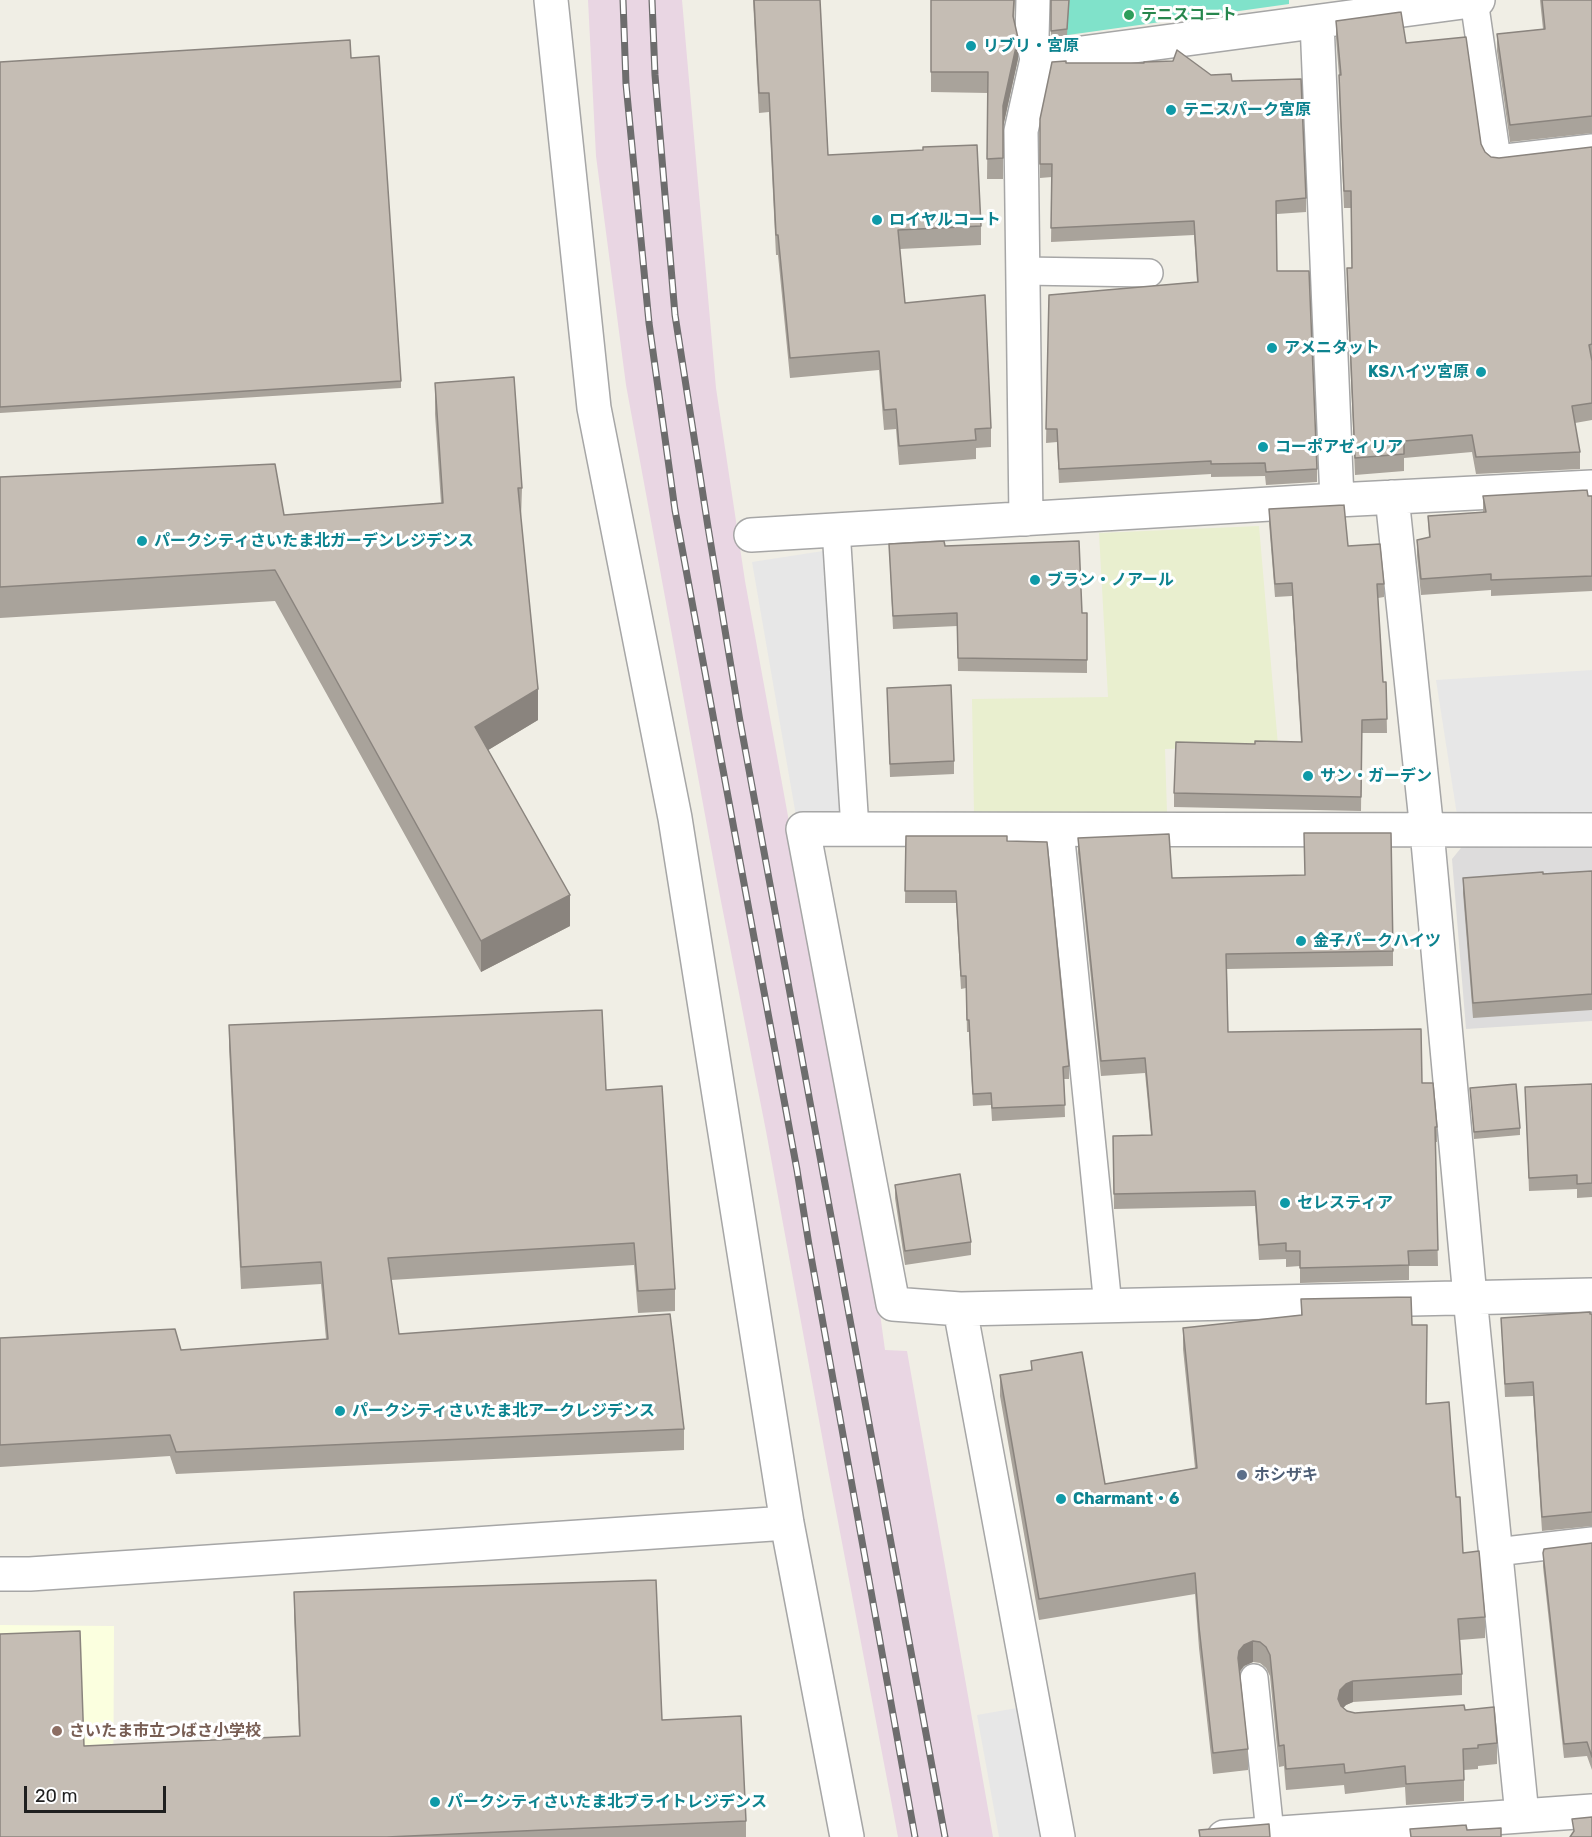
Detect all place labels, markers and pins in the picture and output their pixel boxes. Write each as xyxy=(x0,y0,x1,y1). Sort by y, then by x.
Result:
place label: テニスコート xyxy=(1141,5,1237,25)
marker: テニスコート xyxy=(1122,8,1136,22)
place label: リブリ・宮原 xyxy=(983,36,1079,56)
marker: リブリ・宮原 xyxy=(964,39,978,53)
place label: テニスパーク宮原 xyxy=(1183,100,1311,120)
marker: テニスパーク宮原 xyxy=(1164,103,1178,117)
place label: ロイヤルコート xyxy=(889,210,1001,230)
marker: ロイヤルコート xyxy=(870,213,884,227)
place label: アメニタット xyxy=(1284,338,1380,358)
marker: アメニタット xyxy=(1265,341,1279,355)
place label: KSハイツ宮原 xyxy=(1368,362,1469,382)
marker: KSハイツ宮原 xyxy=(1474,365,1488,379)
place label: コーポアゼィリア xyxy=(1275,437,1403,457)
marker: コーポアゼィリア xyxy=(1256,440,1270,454)
place label: パークシティさいたま北ガーデンレジデンス xyxy=(154,531,474,551)
marker: パークシティさいたま北ガーデンレジデンス xyxy=(135,534,149,548)
place label: ブラン・ノアール xyxy=(1047,570,1174,590)
marker: ブラン・ノアール xyxy=(1028,573,1042,587)
place label: サン・ガーデン xyxy=(1320,766,1432,786)
marker: サン・ガーデン xyxy=(1301,769,1315,783)
place label: 金子パークハイツ xyxy=(1313,931,1441,951)
marker: 金子パークハイツ xyxy=(1294,934,1308,948)
place label: セレスティア xyxy=(1297,1193,1393,1213)
marker: セレスティア xyxy=(1278,1196,1292,1210)
place label: パークシティさいたま北アークレジデンス xyxy=(352,1401,655,1421)
marker: パークシティさいたま北アークレジデンス xyxy=(333,1404,347,1418)
place label: ホシザキ xyxy=(1254,1465,1318,1485)
marker: ホシザキ xyxy=(1235,1468,1249,1482)
place label: Charmant・6 xyxy=(1073,1489,1180,1509)
marker: Charmant・6 xyxy=(1054,1492,1068,1506)
place label: さいたま市立つばさ小学校 xyxy=(69,1721,261,1741)
marker: さいたま市立つばさ小学校 xyxy=(50,1724,64,1738)
place label: パークシティさいたま北ブライトレジデンス xyxy=(447,1792,767,1812)
marker: パークシティさいたま北ブライトレジデンス xyxy=(428,1795,442,1809)

